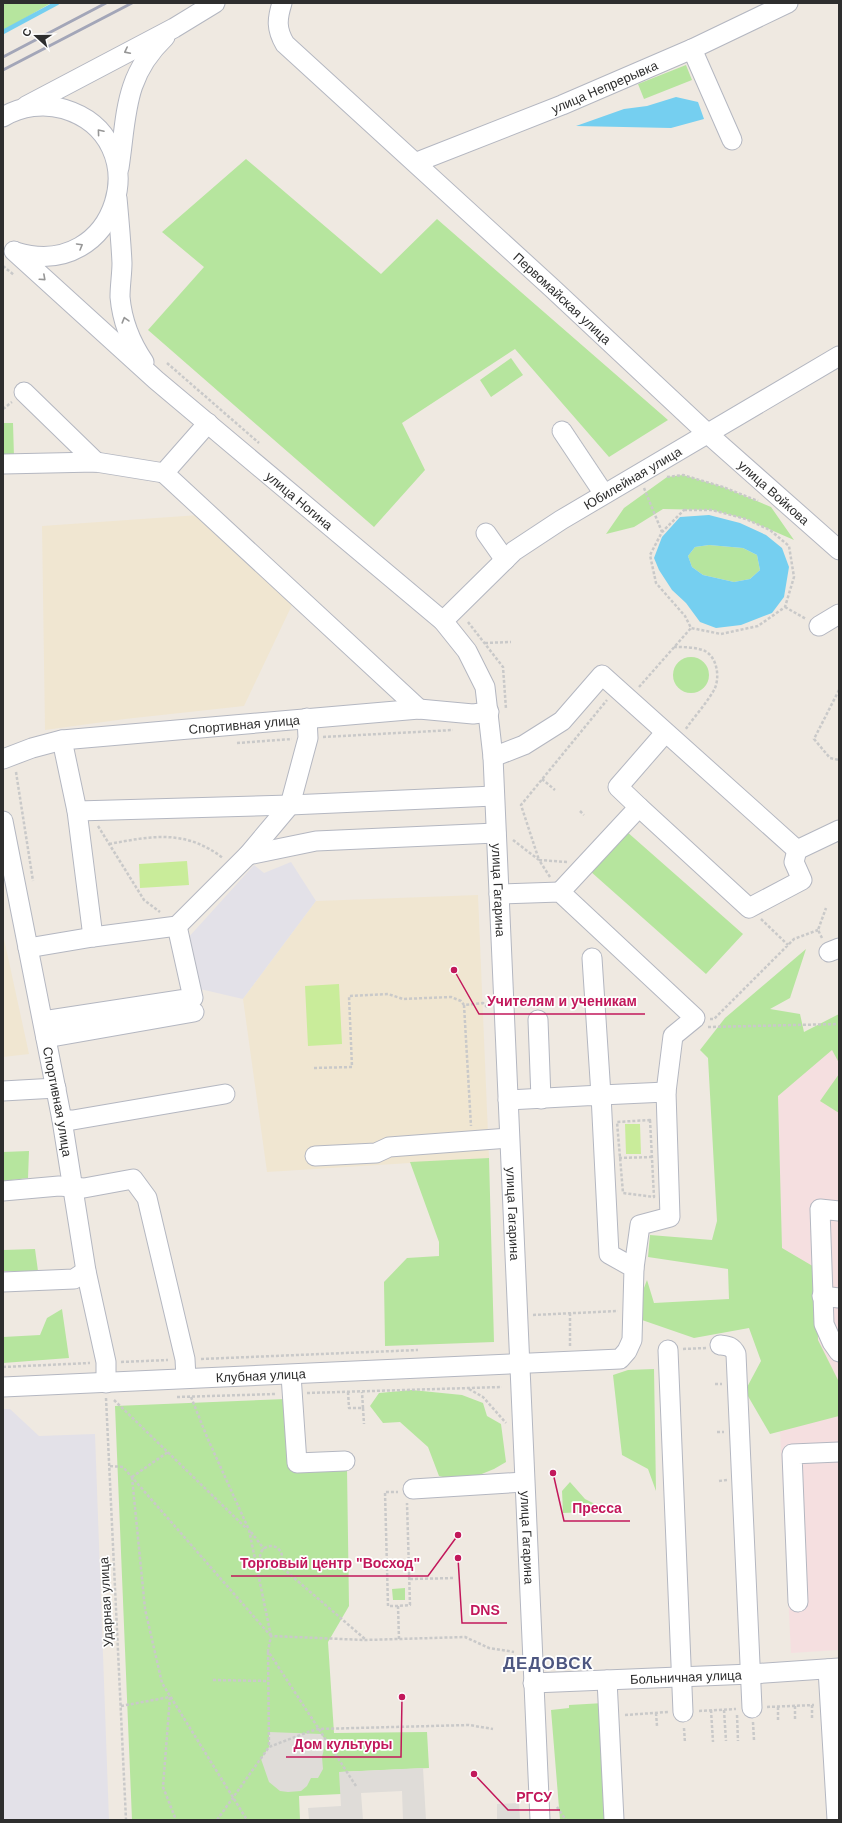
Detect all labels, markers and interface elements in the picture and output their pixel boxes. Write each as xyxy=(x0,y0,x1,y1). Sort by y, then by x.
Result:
north arrow xyxy=(16,16,56,56)
text: С xyxy=(20,27,34,38)
one-way arrow xyxy=(124,47,131,54)
street label: улица Непрерывка xyxy=(549,57,661,116)
one-way arrow xyxy=(97,130,104,137)
one-way arrow xyxy=(76,244,83,251)
street label: Первомайская улица xyxy=(511,249,615,347)
one-way arrow xyxy=(38,273,46,280)
one-way arrow xyxy=(121,317,130,324)
street label: Юбилейная улица xyxy=(581,443,685,512)
street label: улица Войкова xyxy=(735,457,813,528)
street label: улица Ногина xyxy=(263,468,336,533)
street label: Спортивная улица xyxy=(188,712,301,736)
street label: улица Гагарина xyxy=(489,843,508,938)
callout: Учителям и ученикам xyxy=(479,988,645,1014)
text: Учителям и ученикам xyxy=(487,993,637,1009)
street label: Спортивная улица xyxy=(40,1045,75,1159)
street label: улица Гагарина xyxy=(504,1167,523,1262)
street label: Клубная улица xyxy=(215,1366,307,1385)
street label: улица Гагарина xyxy=(518,1490,537,1585)
callout: Пресса xyxy=(564,1495,630,1521)
text: Пресса xyxy=(572,1500,622,1516)
callout: Торговый центр "Восход" xyxy=(231,1550,428,1576)
text: Торговый центр "Восход" xyxy=(240,1555,420,1571)
street label: Ударная улица xyxy=(96,1556,116,1647)
callout: DNS xyxy=(462,1597,507,1623)
text: DNS xyxy=(470,1602,500,1618)
district label: ДЕДОВСК xyxy=(503,1654,593,1673)
street label: Больничная улица xyxy=(630,1667,743,1686)
callout: Дом культуры xyxy=(286,1731,401,1757)
text: Дом культуры xyxy=(294,1736,392,1752)
callout: РГСУ xyxy=(508,1784,560,1810)
text: РГСУ xyxy=(516,1789,552,1805)

